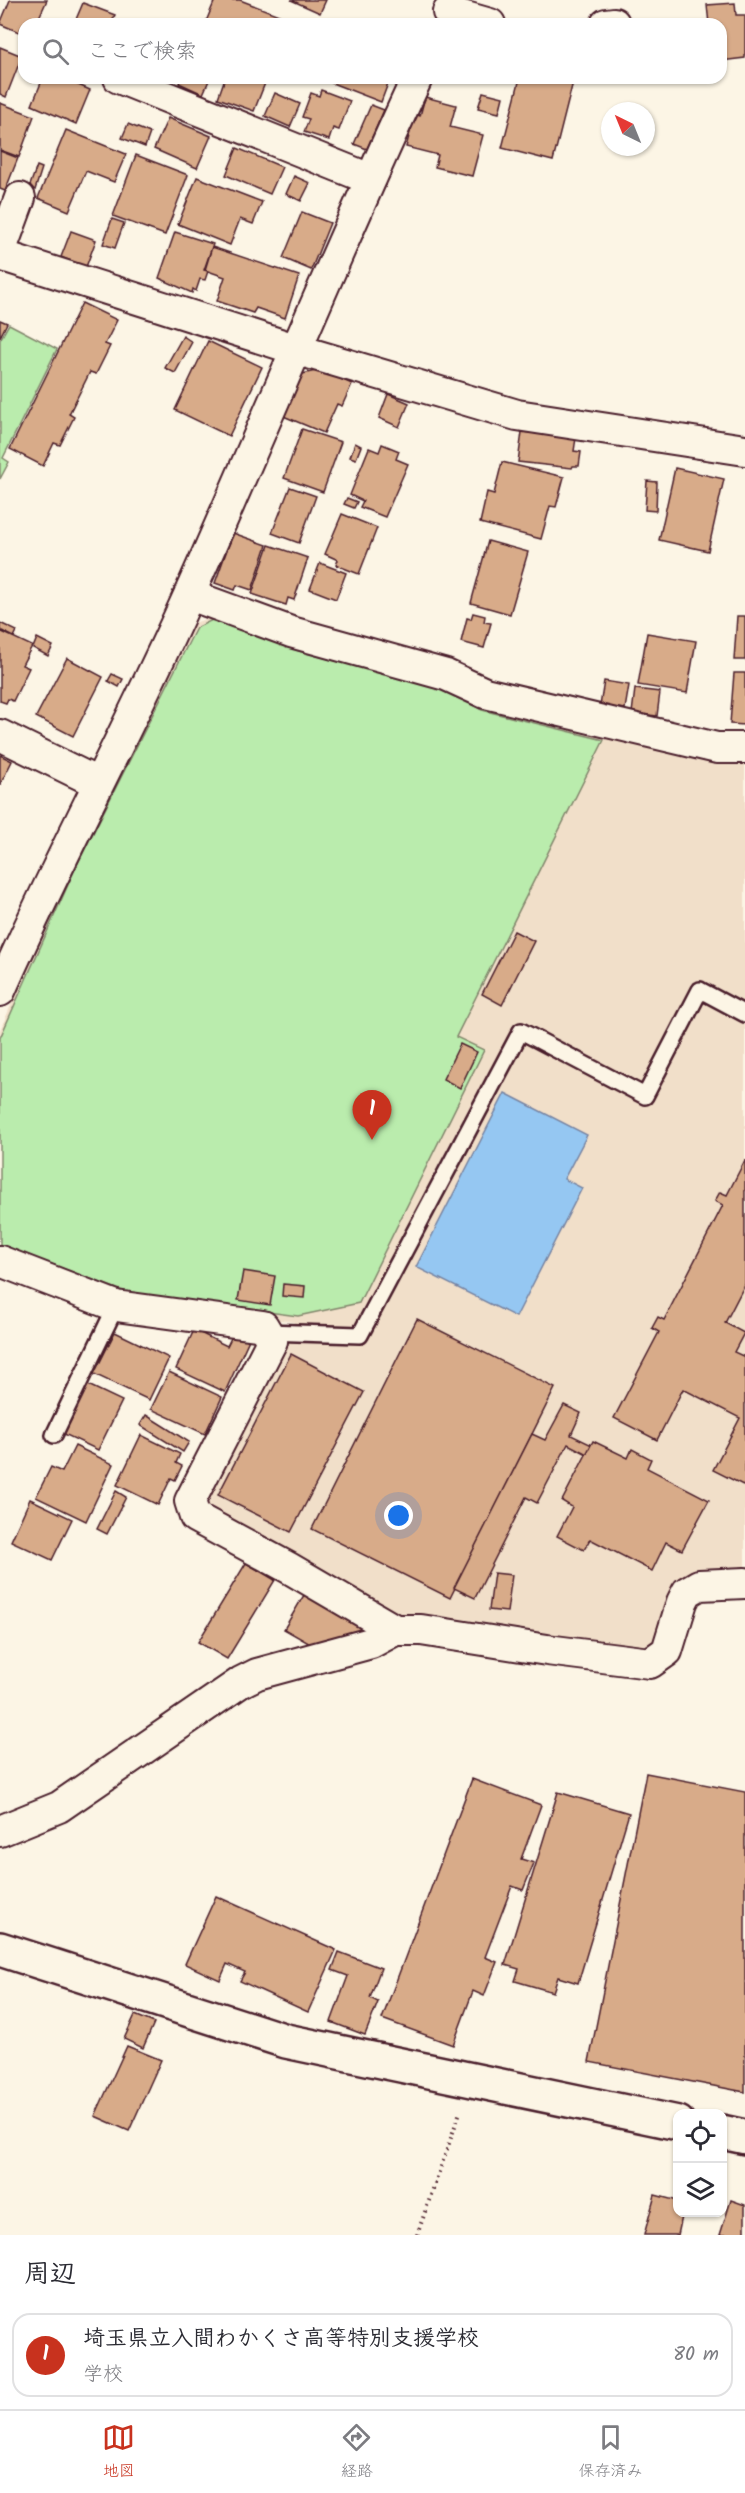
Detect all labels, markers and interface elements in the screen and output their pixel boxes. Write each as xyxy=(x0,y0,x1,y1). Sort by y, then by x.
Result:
search box xyxy=(18,18,727,84)
icon: search xyxy=(39,35,72,68)
text: ここで検索 xyxy=(87,35,197,70)
north arrow xyxy=(601,102,655,156)
pin: 1 xyxy=(352,1090,392,1140)
your location xyxy=(384,1501,413,1530)
map controls xyxy=(673,2109,727,2217)
button: locate xyxy=(673,2109,727,2163)
button: layers xyxy=(673,2163,727,2217)
text: 周辺 xyxy=(24,2254,76,2296)
text: 埼玉県立入間わかくさ高等特別支援学校 xyxy=(83,2322,479,2357)
text: 1 xyxy=(42,2339,49,2371)
text: 80 m xyxy=(673,2339,719,2371)
text: 学校 xyxy=(83,2359,123,2391)
tab: 地図 xyxy=(102,2421,135,2484)
tab: 経路 xyxy=(340,2421,373,2484)
tab: 保存済み xyxy=(578,2421,642,2484)

